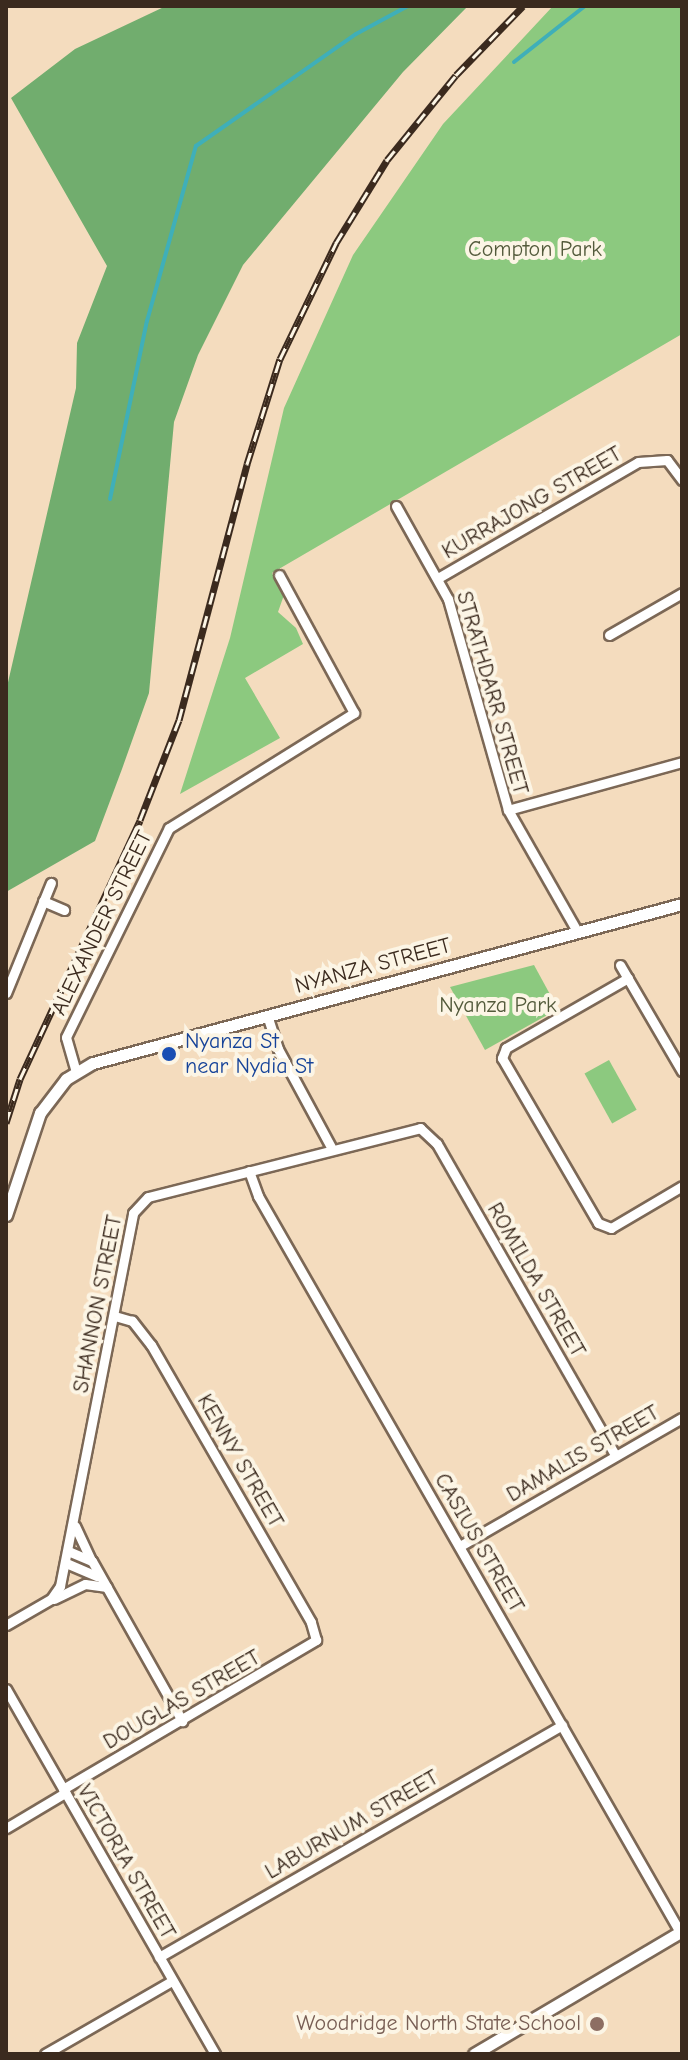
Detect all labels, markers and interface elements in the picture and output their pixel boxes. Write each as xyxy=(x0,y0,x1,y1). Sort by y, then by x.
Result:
park label: Compton Park xyxy=(468,237,602,263)
street label: KURRAJONG STREET xyxy=(437,441,627,565)
street label: STRATHDARR STREET xyxy=(450,588,534,798)
street label: ALEXANDER STREET xyxy=(46,827,158,1019)
street label: NYANZA STREET xyxy=(292,932,454,1000)
park label: Nyanza Park xyxy=(439,993,557,1019)
place label: Nyanza St near Nydia St xyxy=(185,1028,313,1080)
marker: Nyanza St near Nydia St xyxy=(160,1045,178,1063)
street label: ROMILDA STREET xyxy=(481,1198,591,1362)
street label: SHANNON STREET xyxy=(68,1213,128,1395)
street label: KENNY STREET xyxy=(191,1390,289,1532)
street label: DAMALIS STREET xyxy=(502,1400,664,1508)
street label: CASIUS STREET xyxy=(428,1469,530,1617)
street label: DOUGLAS STREET xyxy=(99,1644,265,1756)
street label: LABURNUM STREET xyxy=(261,1765,443,1885)
street label: VICTORIA STREET xyxy=(71,1780,181,1944)
place label: Woodridge North State School xyxy=(296,2011,581,2037)
marker: Woodridge North State School xyxy=(588,2015,606,2033)

